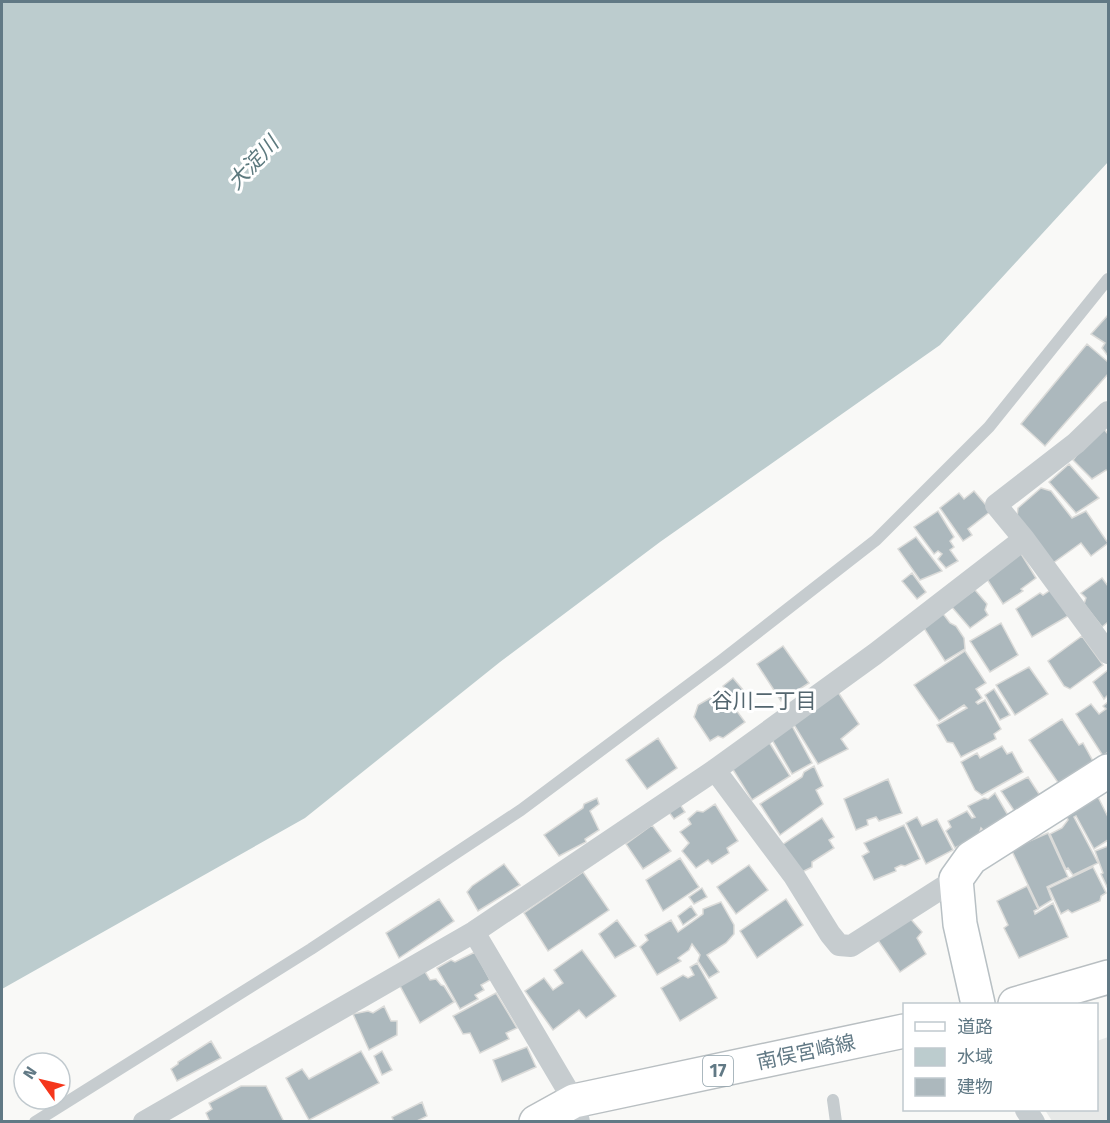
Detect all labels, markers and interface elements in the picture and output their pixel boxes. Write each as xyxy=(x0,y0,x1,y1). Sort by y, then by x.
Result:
water label: 大淀川 xyxy=(222,130,285,195)
district label: 谷川二丁目 xyxy=(712,688,817,714)
legend xyxy=(903,1003,1098,1111)
text: 道路 xyxy=(957,1016,993,1038)
street label: 南俣宮崎線 xyxy=(755,1030,857,1074)
text: 水域 xyxy=(957,1046,993,1068)
north arrow xyxy=(12,1051,72,1111)
road number: 17 xyxy=(703,1056,733,1086)
text: N xyxy=(19,1063,41,1083)
text: 建物 xyxy=(957,1076,993,1098)

